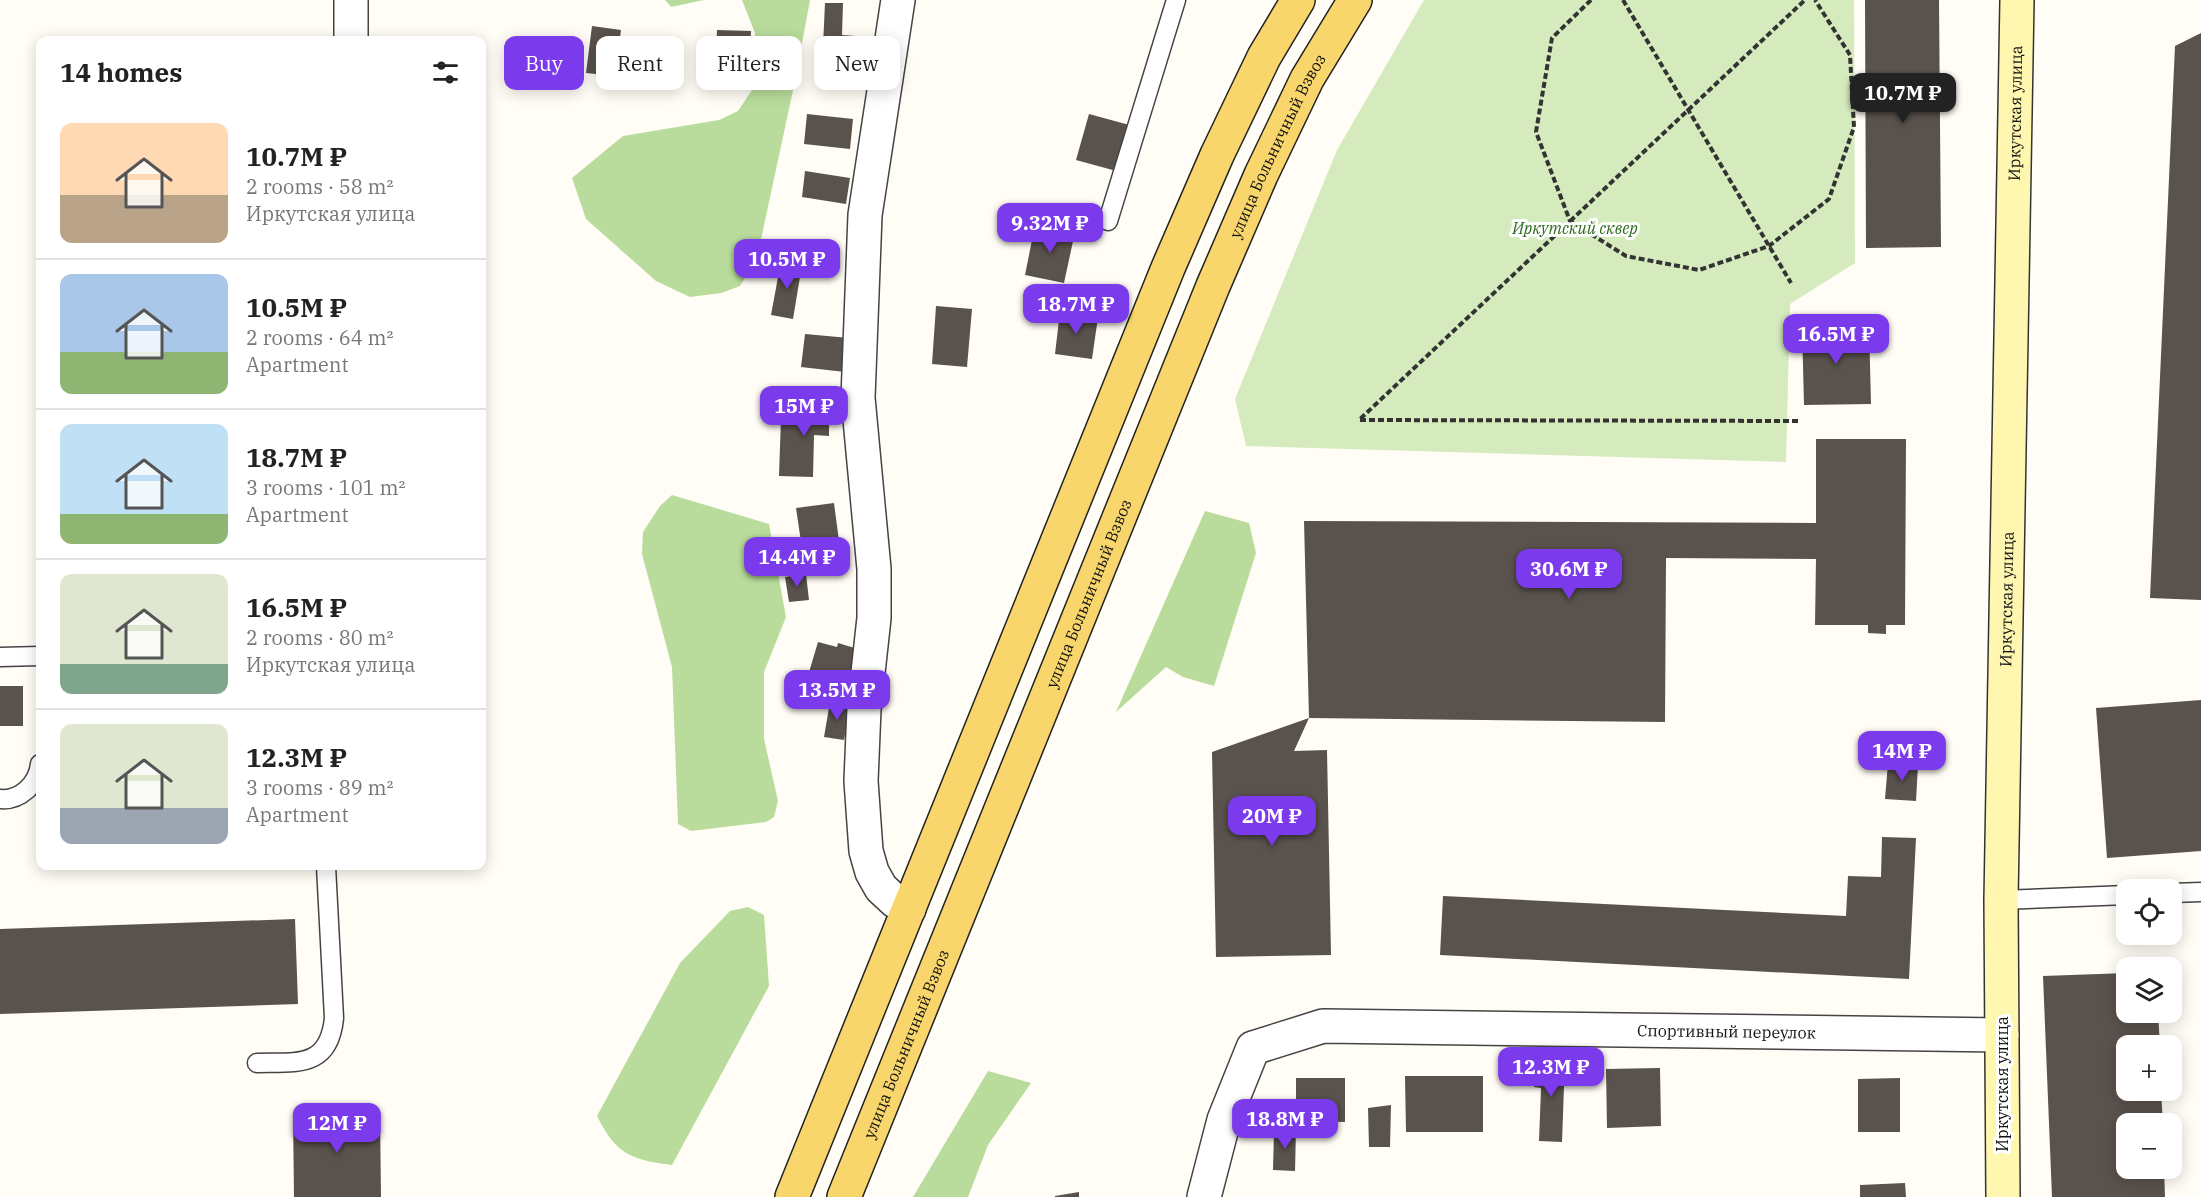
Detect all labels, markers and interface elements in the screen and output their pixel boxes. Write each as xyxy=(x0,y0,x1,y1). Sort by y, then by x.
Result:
chip: Buy xyxy=(504,36,584,90)
chip: Rent xyxy=(596,36,684,90)
chip: Filters xyxy=(696,36,802,90)
chip: New xyxy=(814,36,900,90)
street label: Иркутская улица xyxy=(2004,45,2026,181)
street label: улица Больничный Взвоз xyxy=(1225,50,1330,241)
text: 14 homes xyxy=(60,55,182,89)
icon: filters xyxy=(429,56,462,89)
pin: 10.7M ₽ xyxy=(1848,73,1958,124)
text: 10.7M ₽ xyxy=(1864,79,1942,106)
text: 10.7M ₽ xyxy=(246,139,347,173)
icon: home xyxy=(108,147,180,219)
text: 2 rooms · 58 m² xyxy=(246,173,393,200)
text: Иркутская улица xyxy=(246,200,415,227)
pin: 9.32M ₽ xyxy=(995,203,1105,254)
text: 9.32M ₽ xyxy=(1011,209,1089,236)
park label: Иркутский сквер xyxy=(1511,218,1638,238)
pin: 10.5M ₽ xyxy=(732,239,842,290)
text: 10.5M ₽ xyxy=(748,245,826,272)
pin: 18.7M ₽ xyxy=(1021,284,1131,335)
text: 10.5M ₽ xyxy=(246,290,347,324)
text: 18.7M ₽ xyxy=(1037,290,1115,317)
icon: home xyxy=(108,298,180,370)
pin: 16.5M ₽ xyxy=(1781,314,1891,365)
text: 16.5M ₽ xyxy=(1797,320,1875,347)
text: 2 rooms · 64 m² xyxy=(246,324,393,351)
text: Apartment xyxy=(246,351,349,378)
pin: 15M ₽ xyxy=(762,386,846,437)
text: 15M ₽ xyxy=(774,392,834,419)
text: 18.7M ₽ xyxy=(246,440,347,474)
icon: home xyxy=(108,448,180,520)
text: 3 rooms · 101 m² xyxy=(246,474,405,501)
street label: улица Больничный Взвоз xyxy=(1041,496,1136,691)
text: Apartment xyxy=(246,501,349,528)
street label: Иркутская улица xyxy=(1995,531,2018,667)
pin: 14.4M ₽ xyxy=(742,537,852,588)
text: 14.4M ₽ xyxy=(758,543,836,570)
pin: 30.6M ₽ xyxy=(1514,549,1624,600)
text: 30.6M ₽ xyxy=(1530,555,1608,582)
text: 16.5M ₽ xyxy=(246,590,347,624)
icon: home xyxy=(108,598,180,670)
text: 2 rooms · 80 m² xyxy=(246,624,393,651)
text: Иркутская улица xyxy=(246,651,415,678)
pin: 13.5M ₽ xyxy=(782,670,892,721)
text: 13.5M ₽ xyxy=(798,676,876,703)
pin: 14M ₽ xyxy=(1860,731,1944,782)
text: 14M ₽ xyxy=(1872,737,1932,764)
text: 12.3M ₽ xyxy=(246,740,347,774)
icon: home xyxy=(108,748,180,820)
text: 3 rooms · 89 m² xyxy=(246,774,393,801)
pin: 20M ₽ xyxy=(1230,796,1314,847)
text: Apartment xyxy=(246,801,349,828)
text: 20M ₽ xyxy=(1242,802,1302,829)
map controls xyxy=(2116,879,2182,1179)
button: locate xyxy=(2116,879,2182,945)
street label: улица Больничный Взвоз xyxy=(859,947,953,1142)
button: layers xyxy=(2116,957,2182,1023)
street label: Иркутская улица xyxy=(1992,1016,2012,1152)
street label: Спортивный переулок xyxy=(1637,1020,1817,1043)
button: + xyxy=(2116,1035,2182,1101)
pin: 12.3M ₽ xyxy=(1496,1047,1606,1098)
text: 12.3M ₽ xyxy=(1512,1053,1590,1080)
pin: 18.8M ₽ xyxy=(1230,1099,1340,1150)
pin: 12M ₽ xyxy=(295,1103,379,1154)
text: 18.8M ₽ xyxy=(1246,1105,1324,1132)
text: 12M ₽ xyxy=(307,1109,367,1136)
button: − xyxy=(2116,1113,2182,1179)

